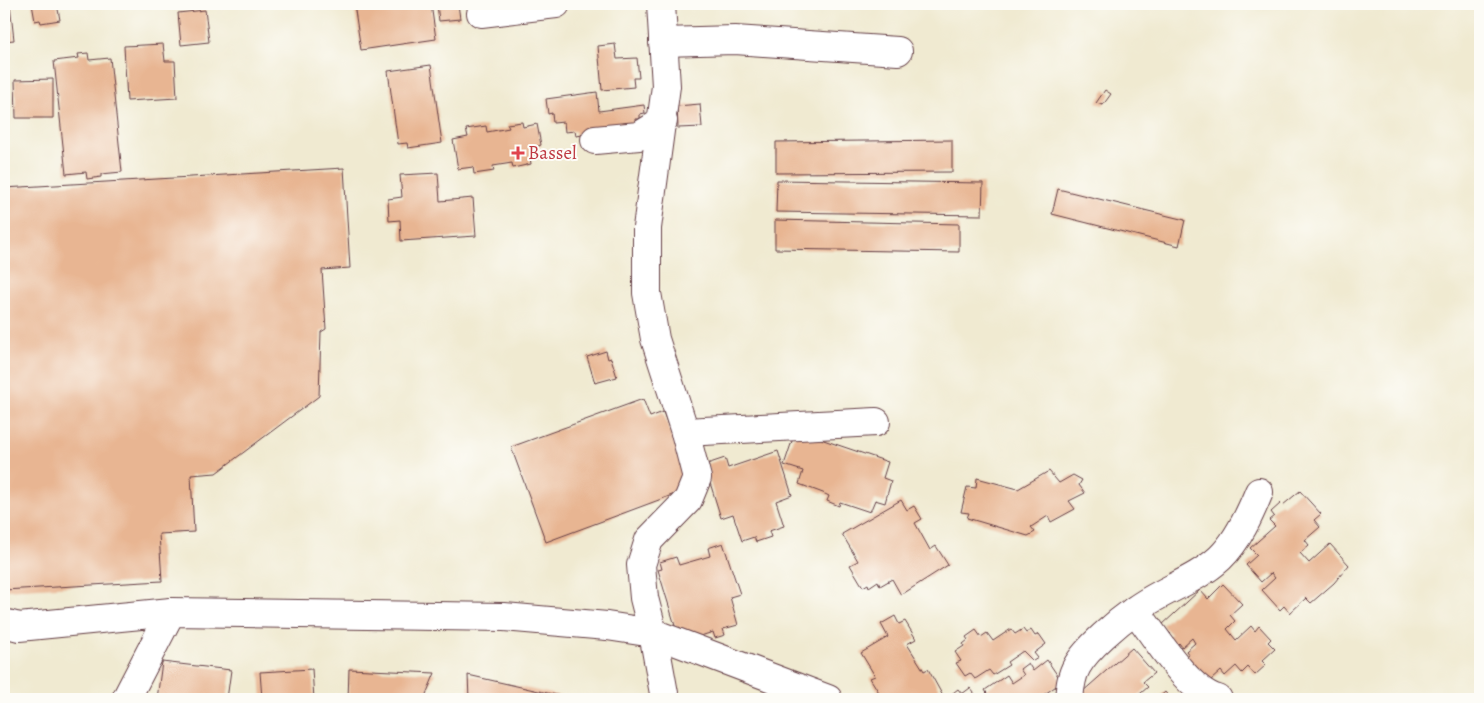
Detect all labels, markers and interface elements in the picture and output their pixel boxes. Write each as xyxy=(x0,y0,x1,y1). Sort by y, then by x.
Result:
place label: Bassel xyxy=(528,140,577,166)
marker: Bassel xyxy=(512,147,524,159)

